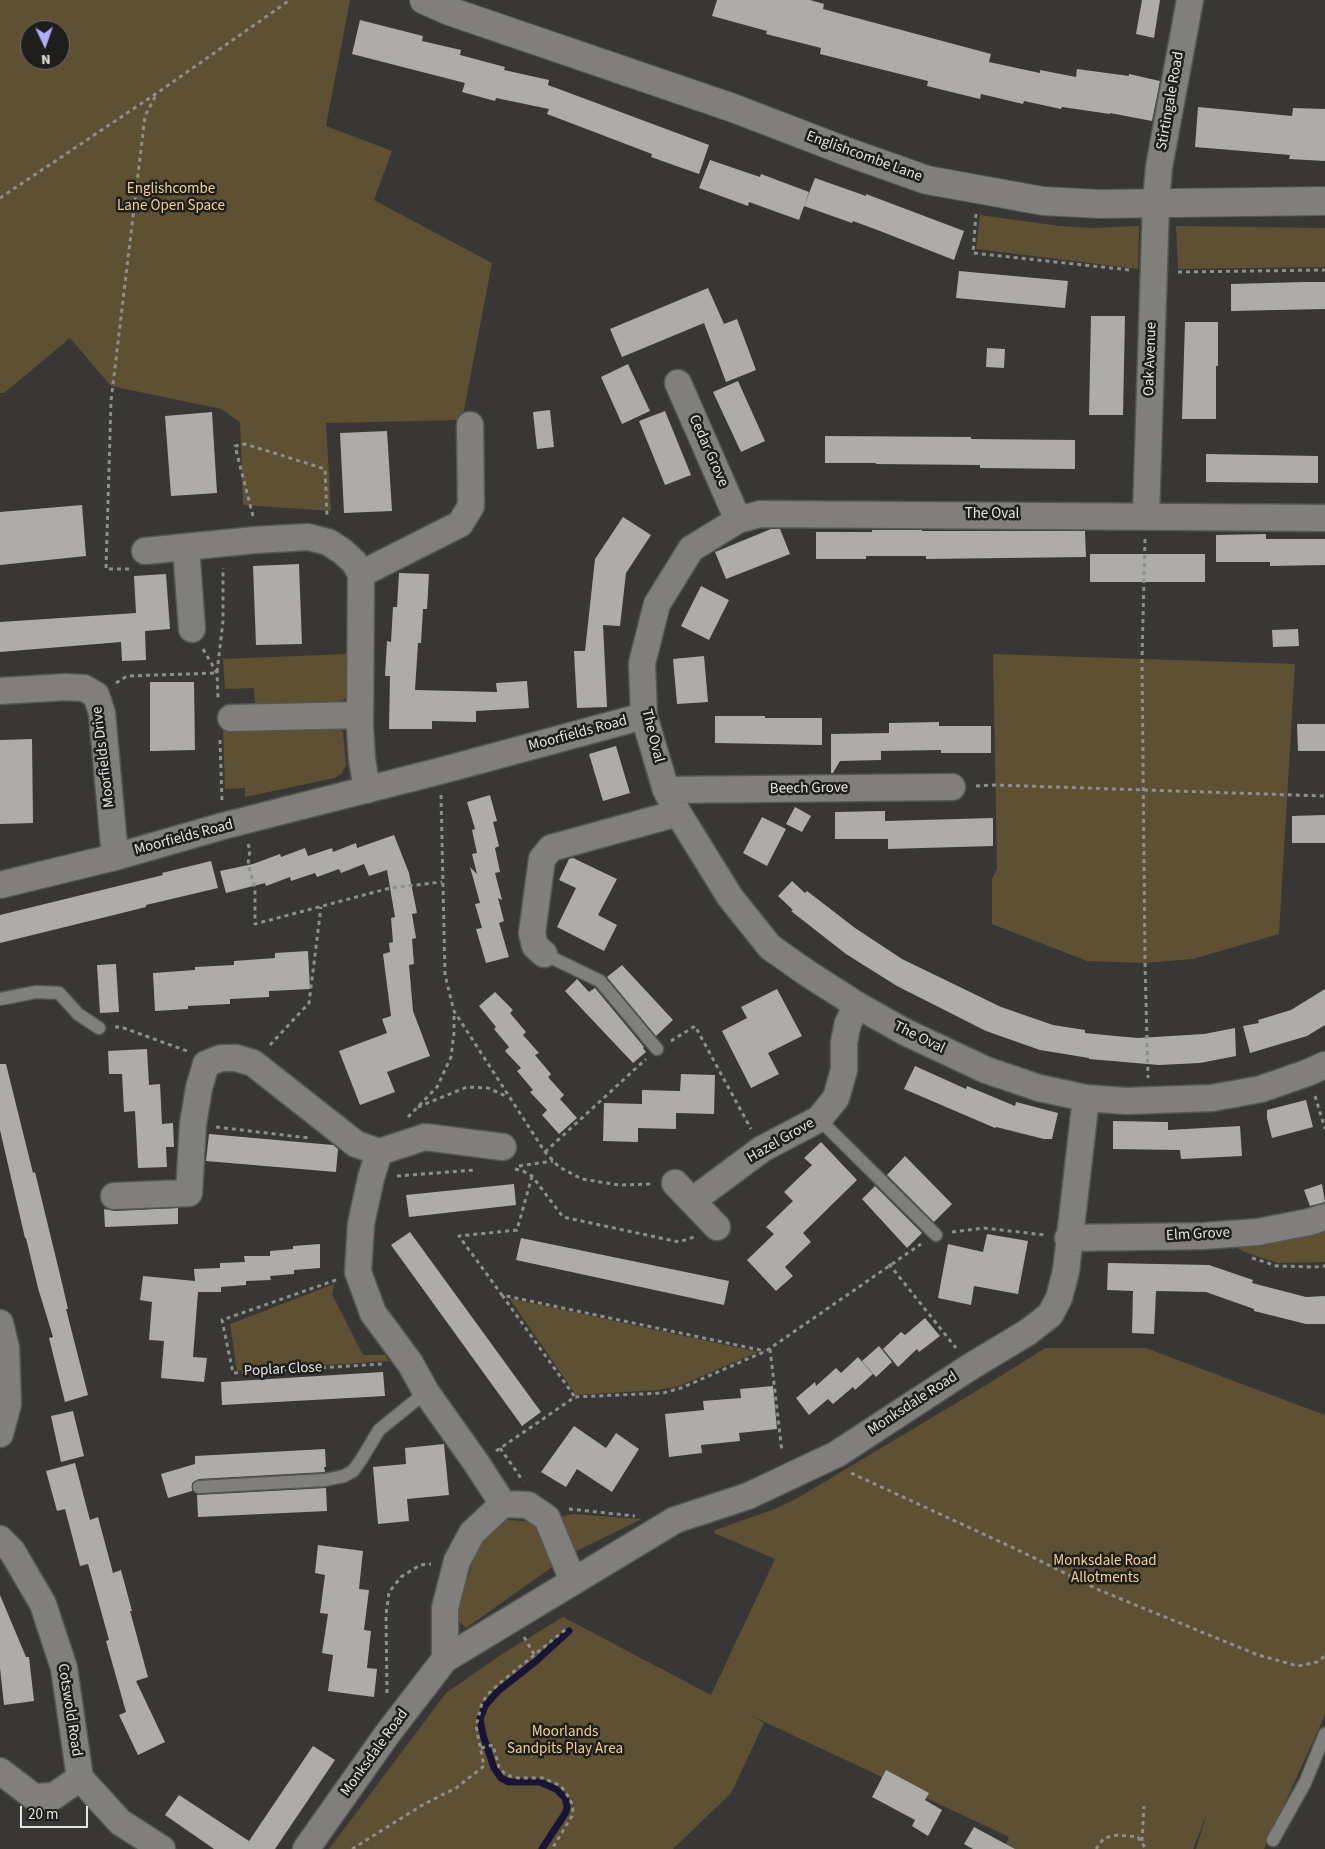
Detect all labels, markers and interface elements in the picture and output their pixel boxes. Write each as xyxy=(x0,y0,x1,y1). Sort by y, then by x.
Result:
north arrow xyxy=(20,20,70,70)
text: N xyxy=(41,49,51,69)
street label: Stirtingale Road xyxy=(1153,50,1189,152)
street label: Englishcombe Lane xyxy=(804,128,924,186)
park label: Englishcombe Lane Open Space xyxy=(117,181,225,216)
street label: Oak Avenue xyxy=(1141,322,1161,396)
street label: Cedar Grove xyxy=(684,412,732,490)
street label: The Oval xyxy=(965,506,1019,524)
street label: Moorfields Drive xyxy=(89,705,119,809)
street label: The Oval xyxy=(637,707,667,765)
street label: Moorfields Road xyxy=(527,712,629,756)
street label: Beech Grove xyxy=(770,779,848,799)
street label: Moorfields Road xyxy=(133,816,235,860)
street label: The Oval xyxy=(890,1018,948,1058)
street label: Hazel Grove xyxy=(744,1115,818,1167)
street label: Elm Grove xyxy=(1166,1224,1230,1246)
street label: Poplar Close xyxy=(243,1359,323,1381)
street label: Monksdale Road xyxy=(865,1368,961,1440)
park label: Monksdale Road Allotments xyxy=(1053,1553,1157,1588)
street label: Cotswold Road xyxy=(53,1662,85,1758)
street label: Monksdale Road xyxy=(337,1706,413,1800)
park label: Moorlands Sandpits Play Area xyxy=(507,1724,623,1759)
scale bar xyxy=(22,1796,90,1828)
text: 20 m xyxy=(28,1804,58,1825)

